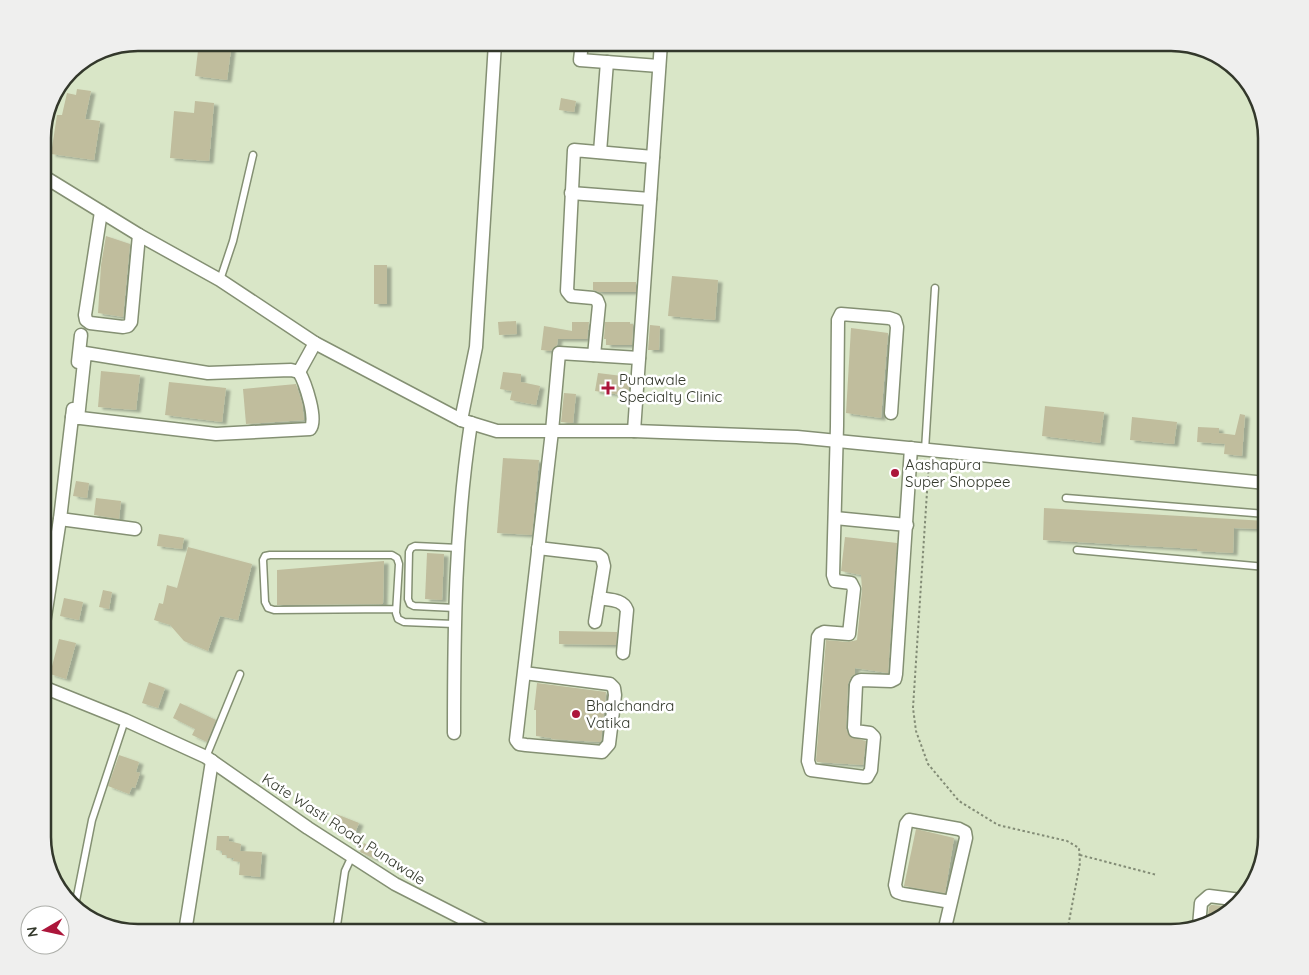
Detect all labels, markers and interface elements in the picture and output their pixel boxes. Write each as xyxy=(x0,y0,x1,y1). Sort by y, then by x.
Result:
place label: Punawale Specialty Clinic xyxy=(619,370,723,406)
marker: Punawale Specialty Clinic xyxy=(601,381,615,395)
place label: Aashapura Super Shoppee xyxy=(905,455,1011,491)
marker: Aashapura Super Shoppee xyxy=(889,467,901,479)
place label: Bhalchandra Vatika xyxy=(586,696,674,732)
marker: Bhalchandra Vatika xyxy=(570,708,582,720)
street label: Kate Wasti Road, Punawale xyxy=(259,769,429,889)
north arrow xyxy=(20,905,70,955)
text: N xyxy=(22,926,42,939)

